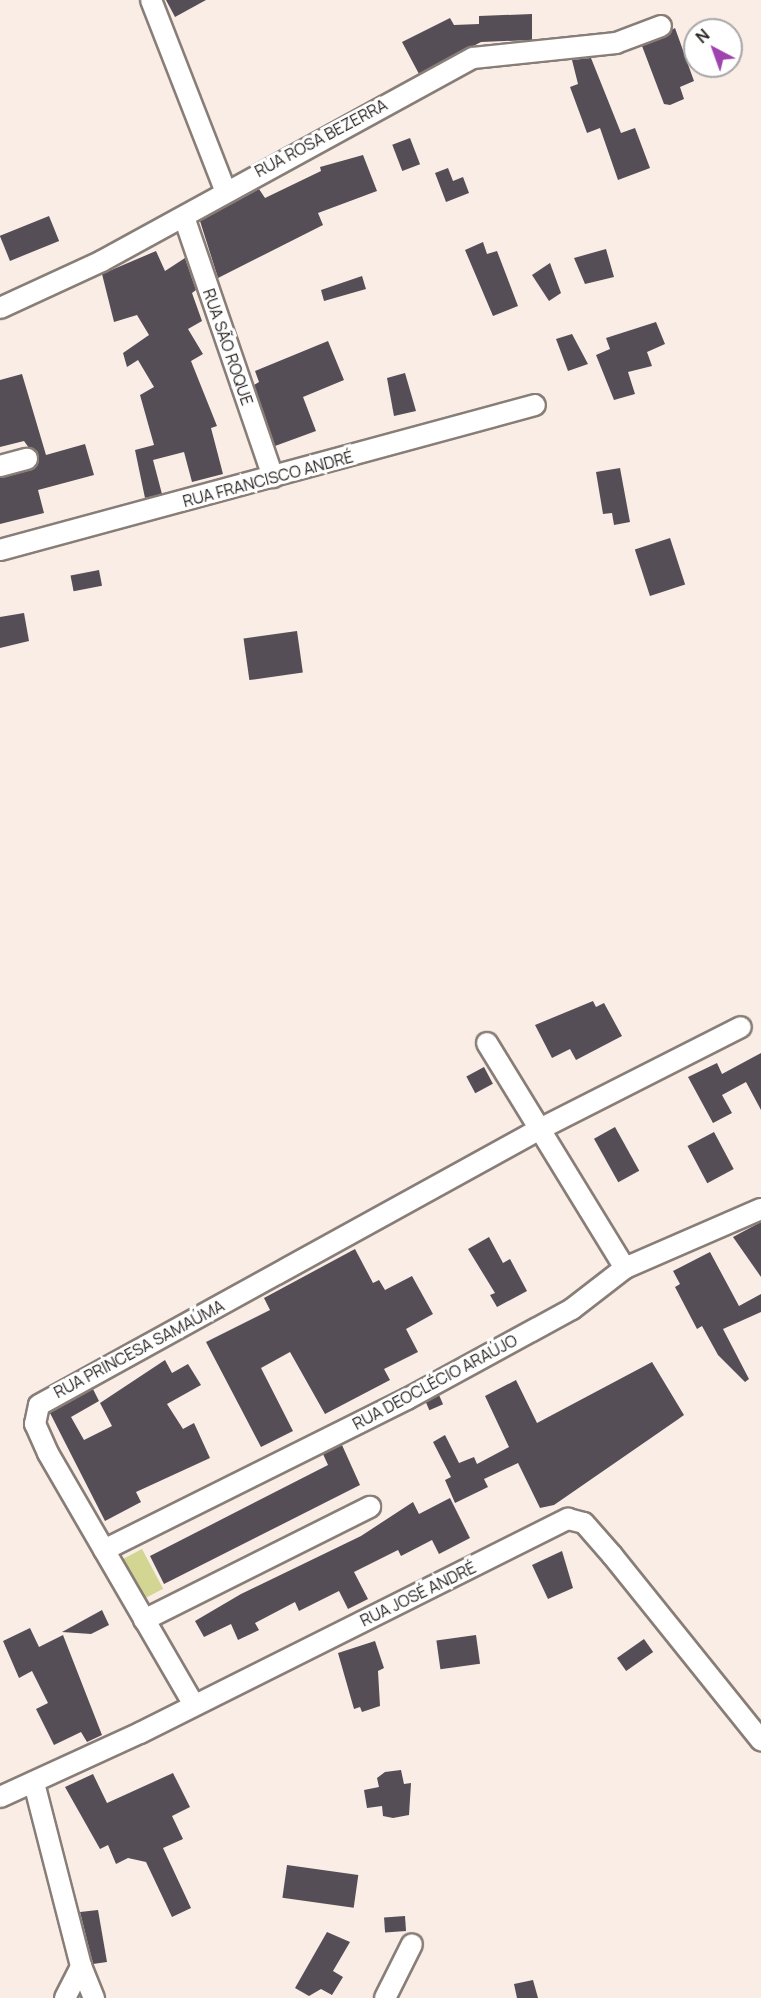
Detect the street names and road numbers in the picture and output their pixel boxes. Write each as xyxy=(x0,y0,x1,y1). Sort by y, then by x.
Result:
street label: RUA ROSA BEZERRA xyxy=(251,95,391,181)
street label: RUA SÃO ROQUE xyxy=(199,286,257,408)
street label: RUA FRANCISCO ANDRÉ xyxy=(181,447,355,511)
street label: RUA PRINCESA SAMAÚMA xyxy=(51,1296,227,1402)
street label: RUA DEOCLÉCIO ARAÚJO xyxy=(349,1330,521,1434)
street label: RUA JOSÉ ANDRÉ xyxy=(357,1558,479,1630)

